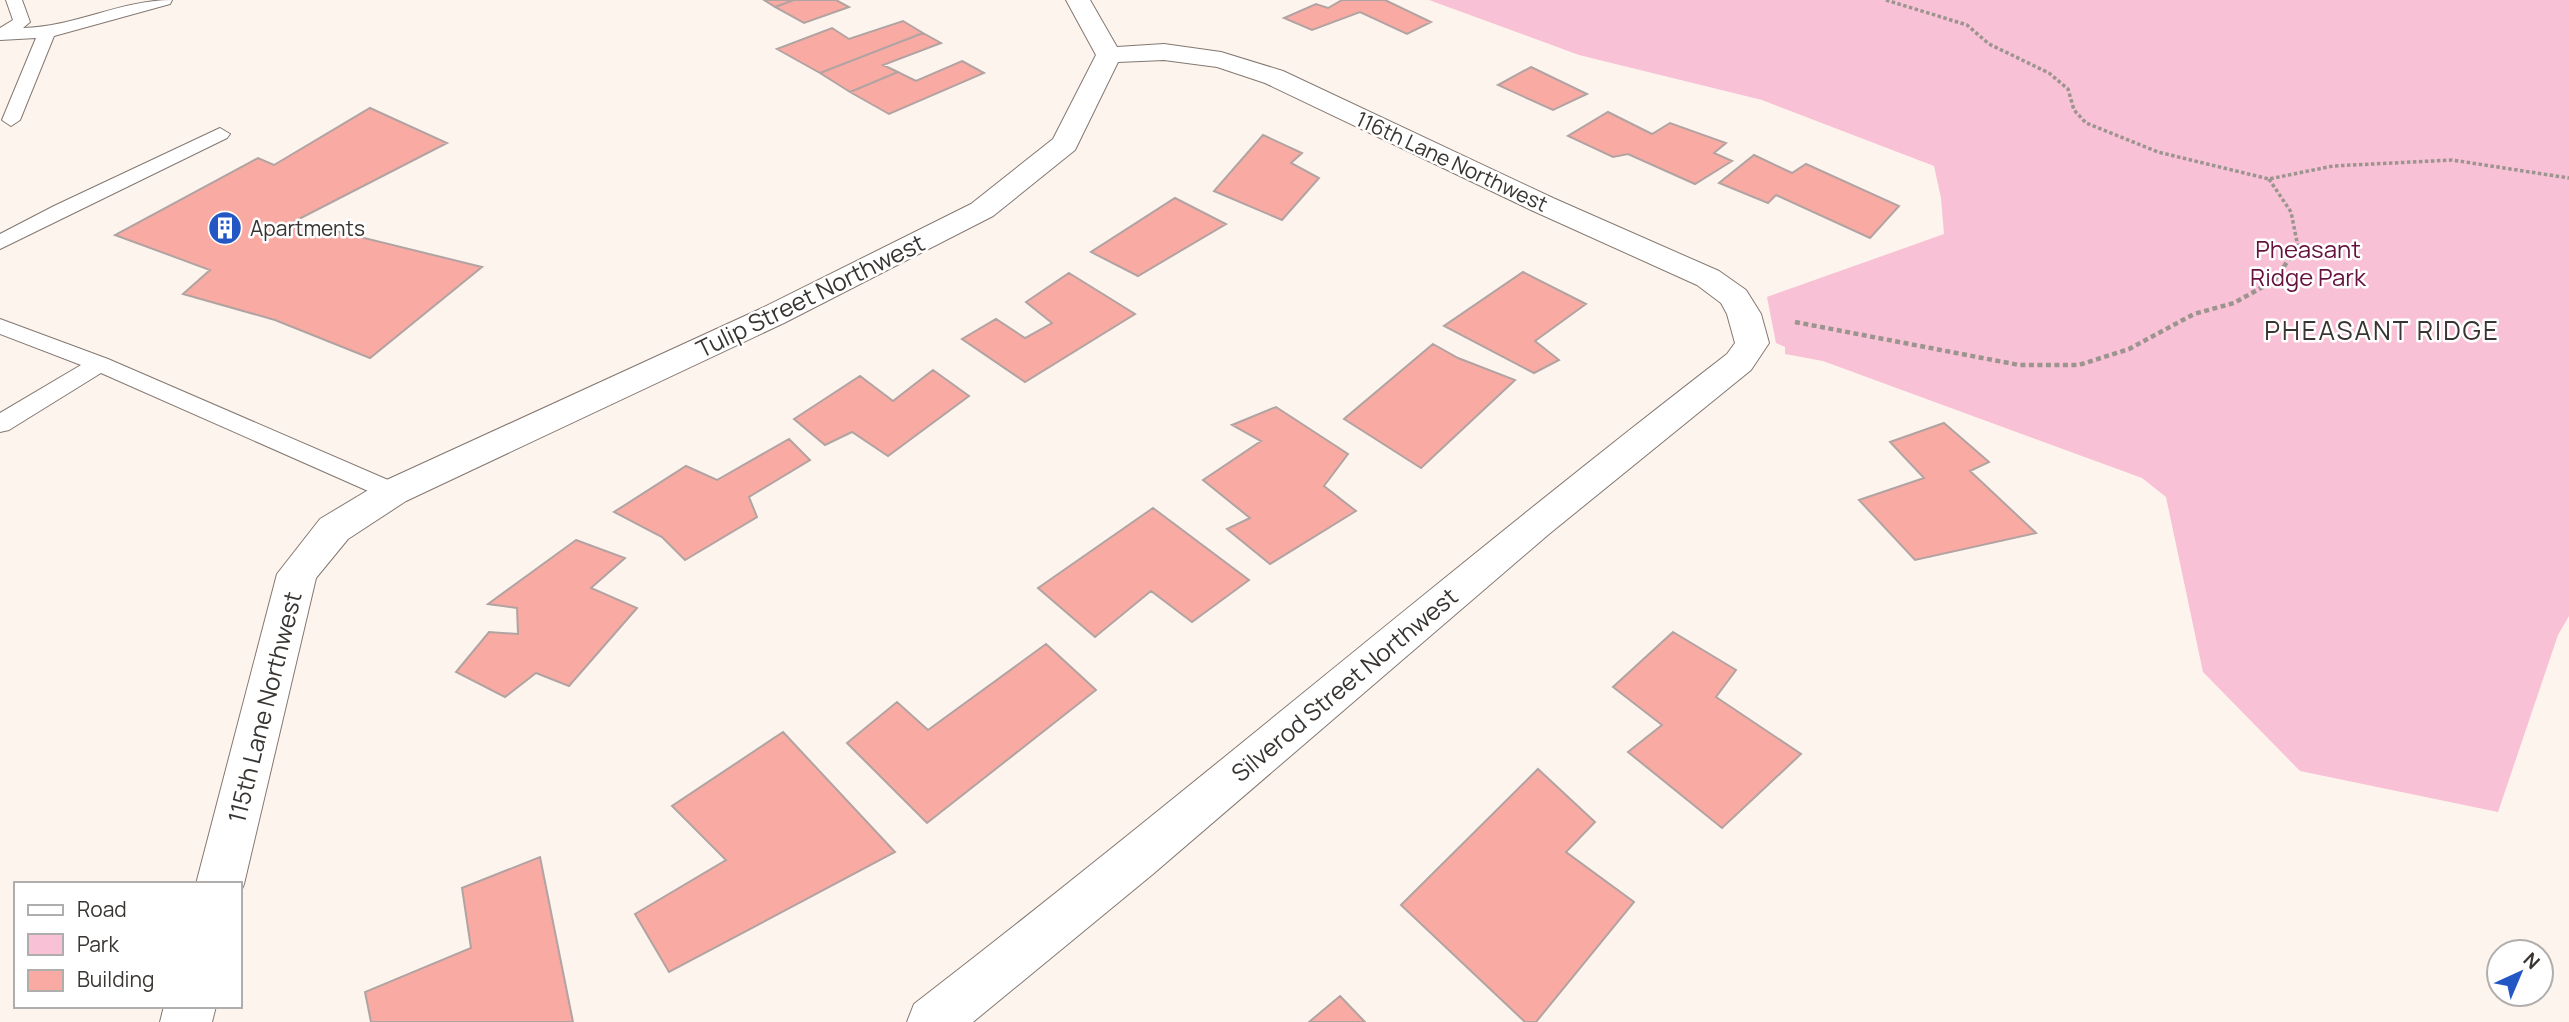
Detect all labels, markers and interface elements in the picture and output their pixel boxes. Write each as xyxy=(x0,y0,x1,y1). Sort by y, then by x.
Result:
street label: 116th Lane Northwest xyxy=(1352,104,1552,218)
building icon: Apartments xyxy=(206,209,244,247)
place label: Apartments xyxy=(250,214,365,242)
street label: Tulip Street Northwest xyxy=(690,225,930,365)
park label: Pheasant Ridge Park xyxy=(2250,232,2367,293)
district label: PHEASANT RIDGE xyxy=(2264,312,2500,348)
street label: Silverod Street Northwest xyxy=(1224,579,1464,789)
street label: 115th Lane Northwest xyxy=(219,588,309,826)
legend xyxy=(14,882,242,1008)
text: Road xyxy=(77,895,127,923)
text: Park xyxy=(77,930,119,958)
north arrow xyxy=(2485,938,2555,1008)
text: N xyxy=(2518,947,2546,975)
text: Building xyxy=(77,965,154,993)

